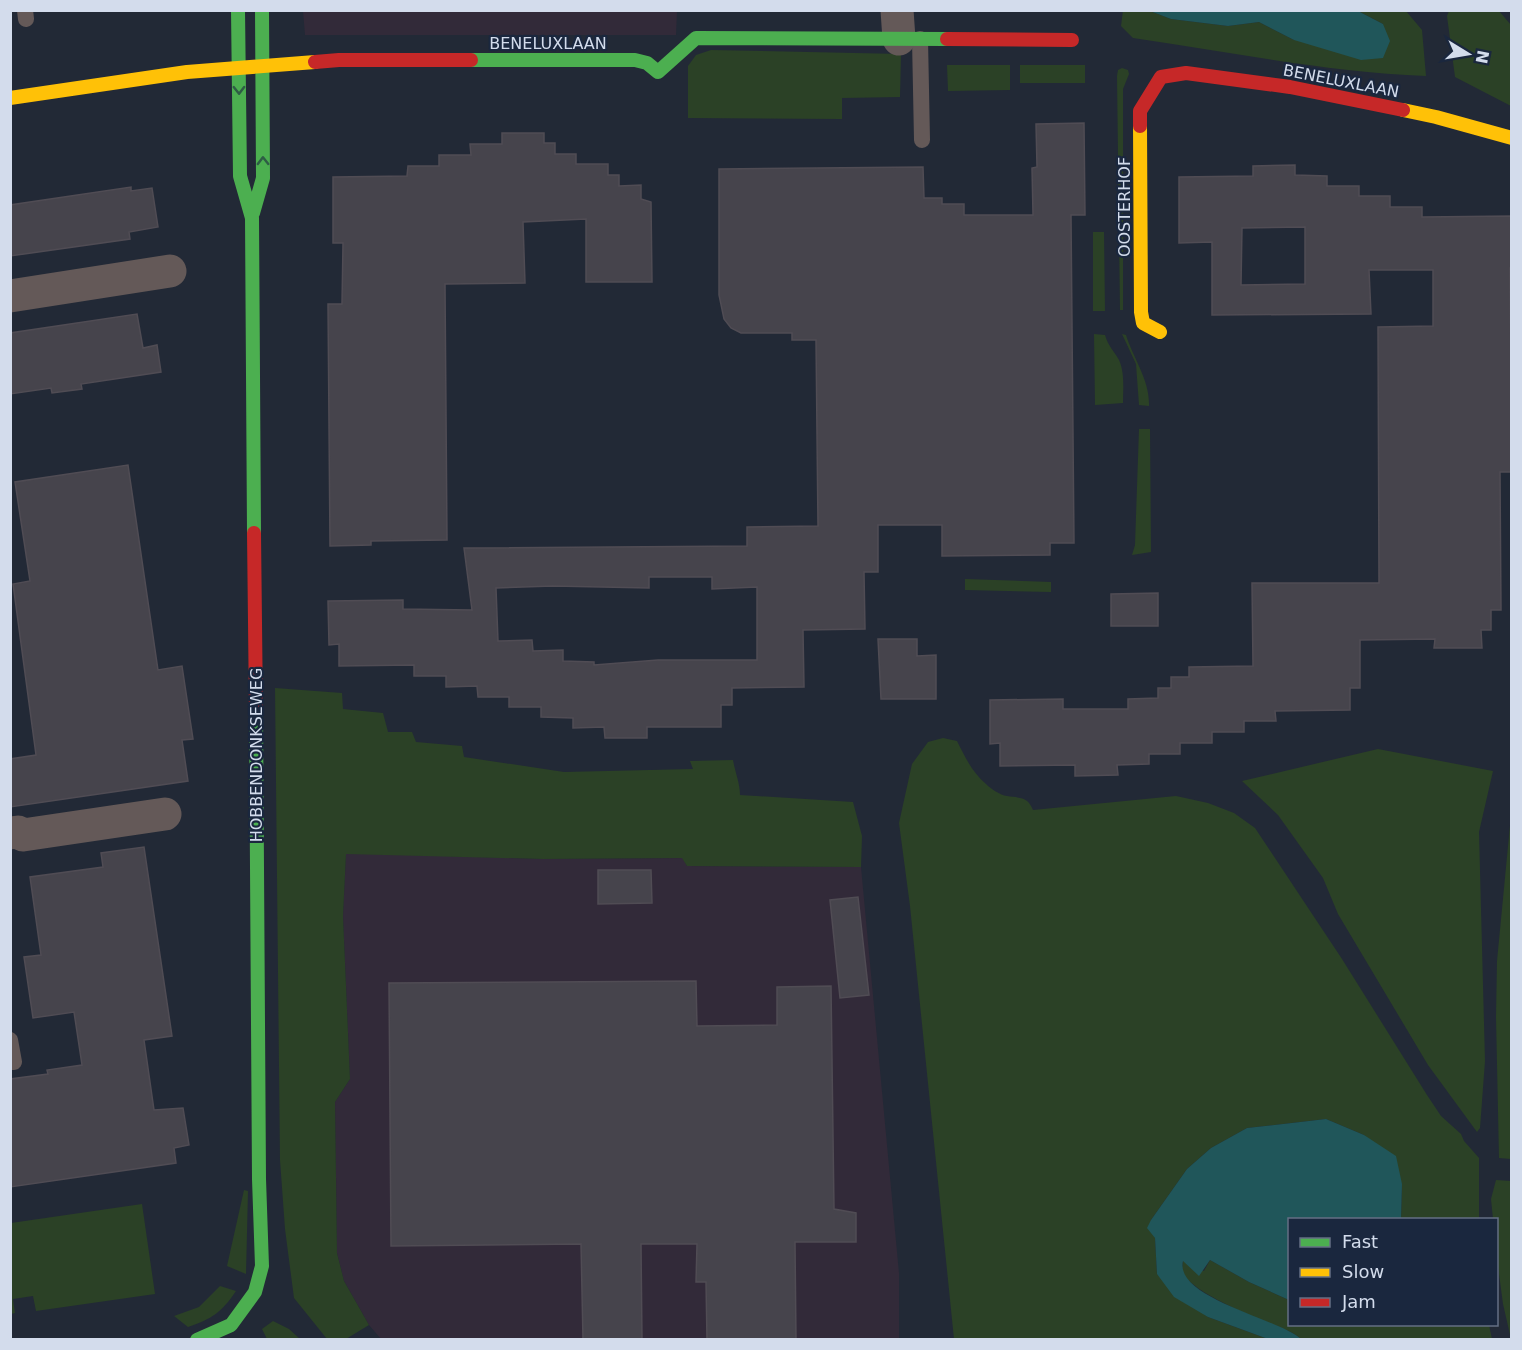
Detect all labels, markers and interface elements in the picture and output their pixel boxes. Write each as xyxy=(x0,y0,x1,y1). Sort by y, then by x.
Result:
north arrow xyxy=(1438,24,1498,84)
street label: BENELUXLAAN xyxy=(489,34,607,53)
text: N xyxy=(1472,48,1493,65)
street label: BENELUXLAAN xyxy=(1281,60,1401,102)
one-way arrow xyxy=(233,85,245,94)
one-way arrow xyxy=(257,157,269,166)
street label: OOSTERHOF xyxy=(1115,157,1134,257)
street label: HOBBENDONKSEWEG xyxy=(247,668,266,842)
legend xyxy=(1288,1218,1498,1326)
text: Fast xyxy=(1342,1231,1378,1252)
text: Slow xyxy=(1342,1261,1384,1282)
text: Jam xyxy=(1341,1291,1376,1312)

